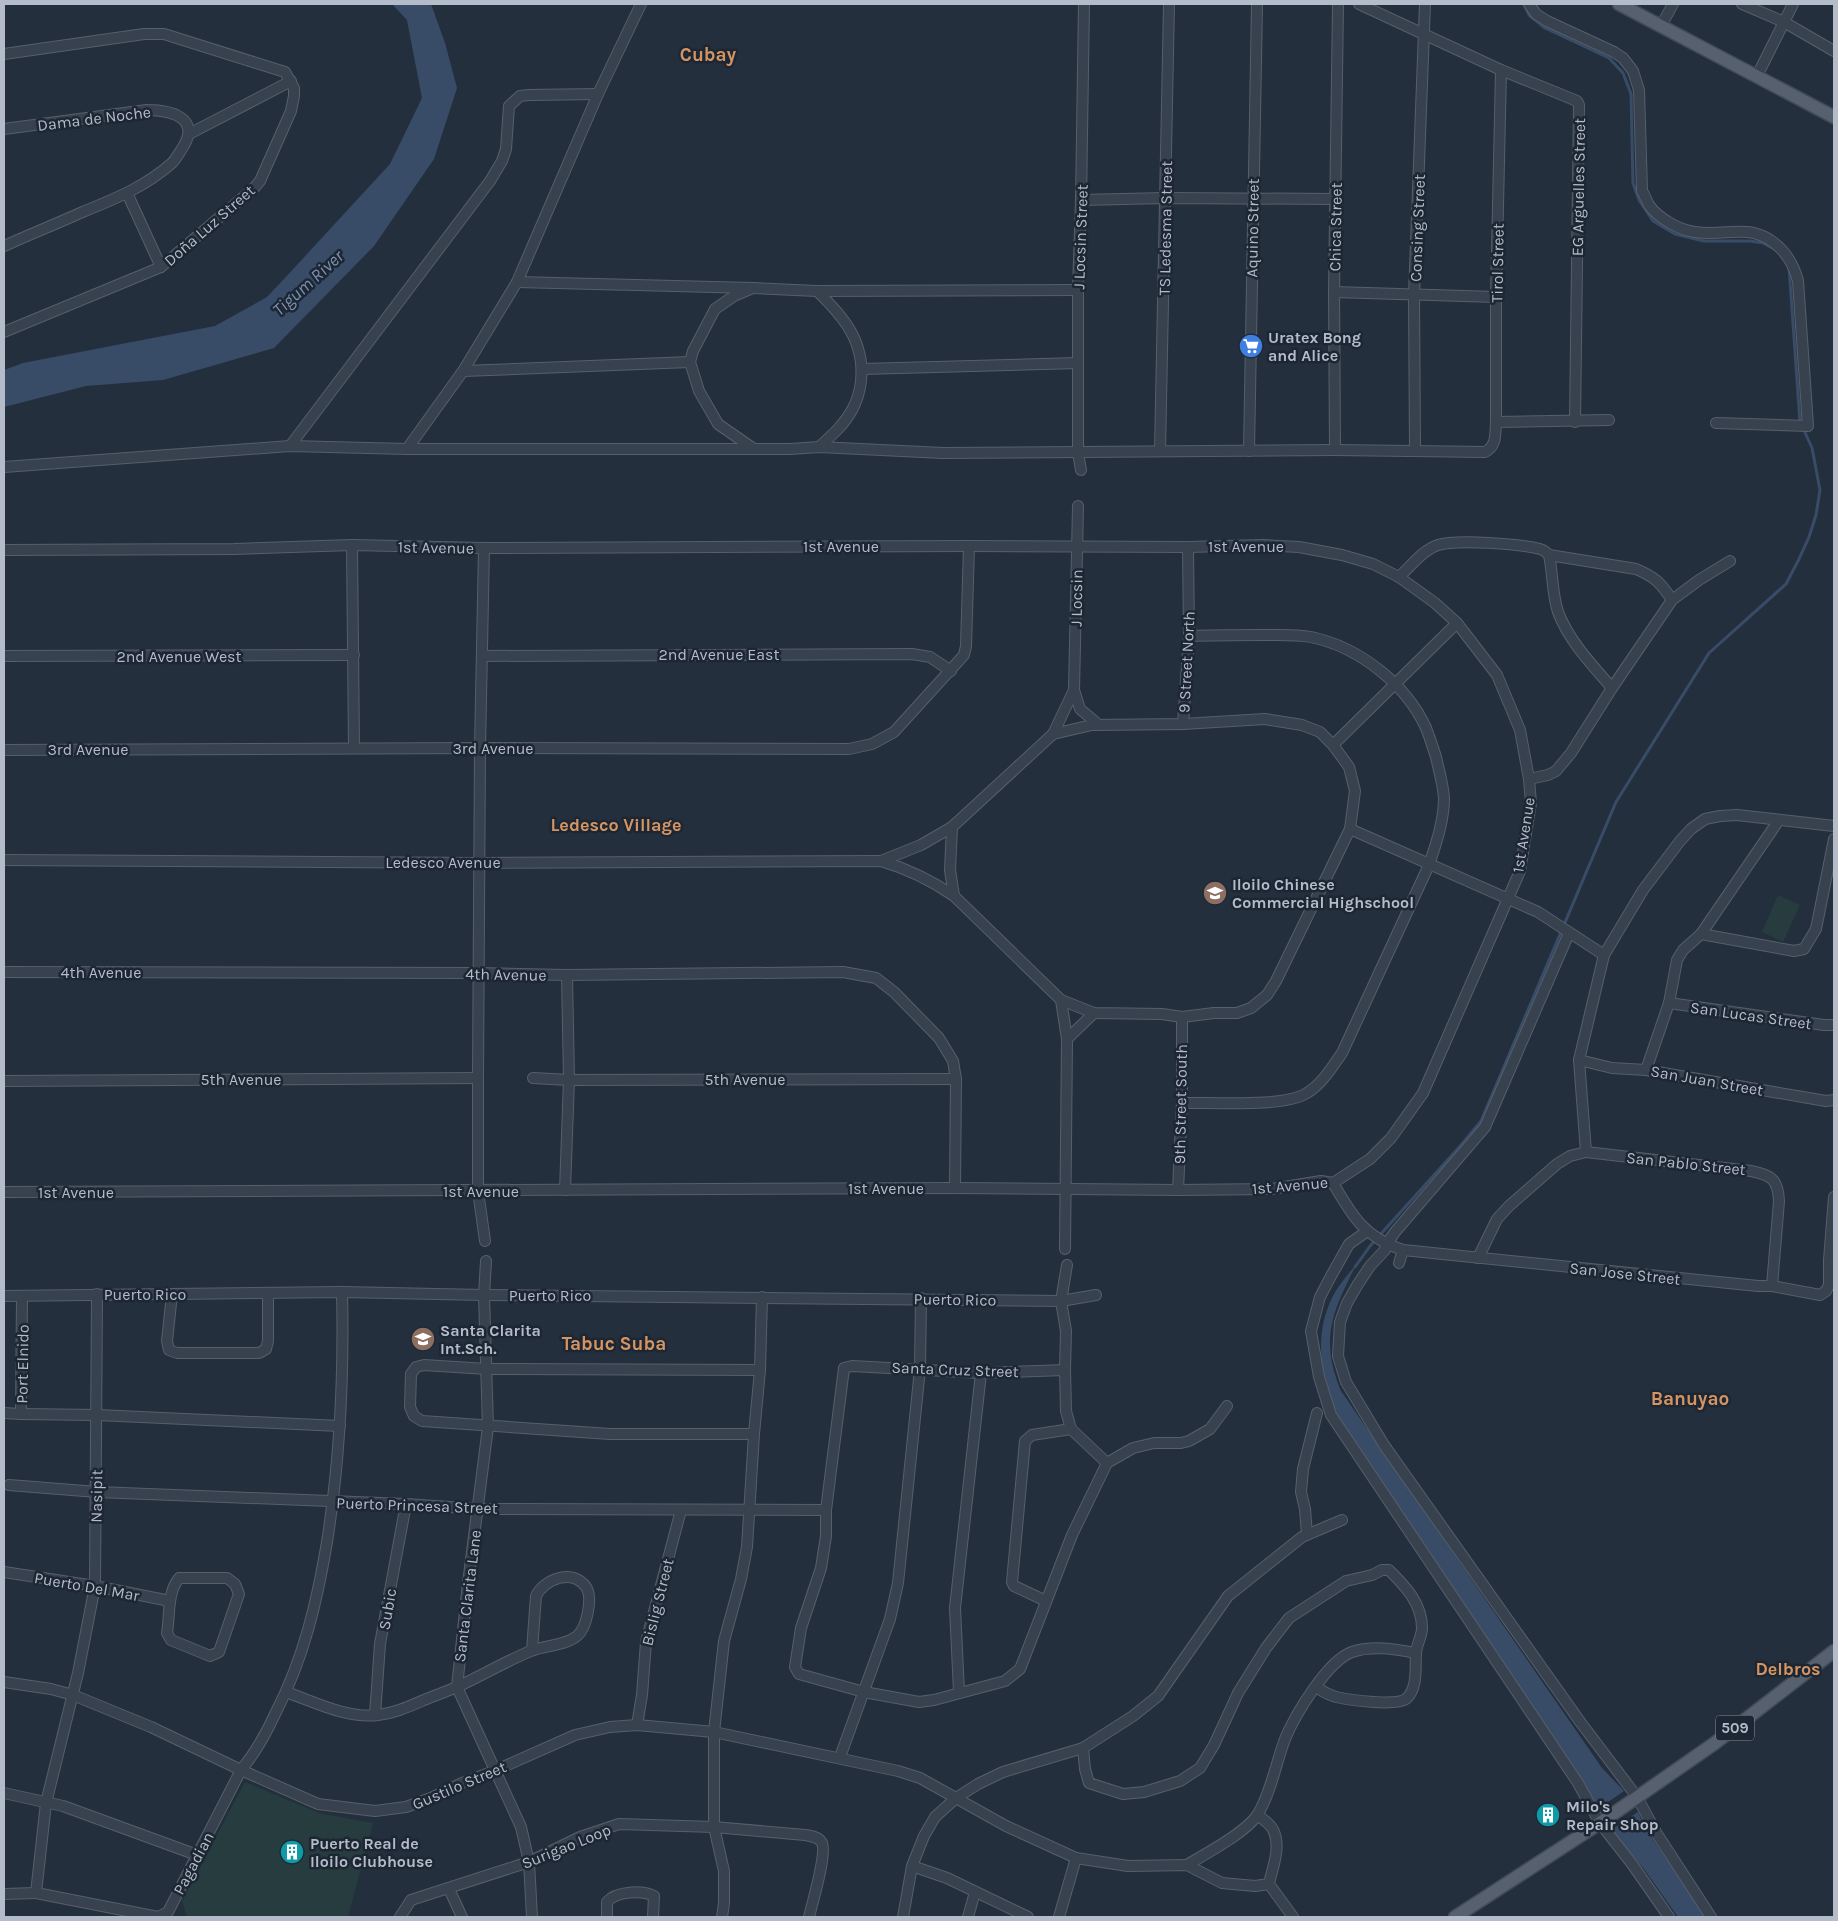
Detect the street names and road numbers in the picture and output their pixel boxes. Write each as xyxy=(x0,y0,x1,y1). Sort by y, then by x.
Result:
street label: Dama de Noche xyxy=(36,102,152,135)
street label: EG Arguelles Street xyxy=(1568,118,1589,256)
street label: TS Ledesma Street xyxy=(1155,160,1176,296)
street label: Consing Street xyxy=(1406,174,1429,282)
street label: Aquino Street xyxy=(1242,178,1263,278)
street label: Doña Luz Street xyxy=(160,181,259,270)
street label: Chica Street xyxy=(1325,182,1346,272)
street label: J Locsin Street xyxy=(1069,184,1092,290)
street label: Tirol Street xyxy=(1487,223,1508,303)
street label: 1st Avenue xyxy=(398,537,474,558)
street label: 1st Avenue xyxy=(803,537,879,556)
street label: 1st Avenue xyxy=(1208,537,1284,556)
street label: J Locsin xyxy=(1066,569,1087,627)
street label: 9 Street North xyxy=(1174,611,1199,713)
street label: 2nd Avenue East xyxy=(659,645,779,664)
street label: 2nd Avenue West xyxy=(116,647,242,666)
street label: 3rd Avenue xyxy=(452,739,534,758)
street label: 3rd Avenue xyxy=(47,740,129,759)
street label: 1st Avenue xyxy=(1508,796,1539,874)
street label: Ledesco Avenue xyxy=(385,853,501,872)
street label: 4th Avenue xyxy=(60,963,142,982)
street label: 4th Avenue xyxy=(465,964,547,985)
street label: San Lucas Street xyxy=(1689,998,1813,1033)
street label: 9th Street South xyxy=(1170,1044,1191,1164)
street label: San Juan Street xyxy=(1649,1061,1765,1100)
street label: 5th Avenue xyxy=(200,1070,282,1089)
street label: 5th Avenue xyxy=(704,1070,786,1089)
street label: San Pablo Street xyxy=(1625,1148,1747,1179)
street label: 1st Avenue xyxy=(1251,1173,1329,1198)
street label: 1st Avenue xyxy=(848,1179,924,1198)
street label: 1st Avenue xyxy=(443,1182,519,1201)
street label: 1st Avenue xyxy=(38,1183,114,1202)
street label: San Jose Street xyxy=(1569,1258,1681,1289)
street label: Puerto Rico xyxy=(104,1285,186,1304)
street label: Puerto Rico xyxy=(509,1286,591,1305)
street label: Puerto Rico xyxy=(913,1289,996,1310)
street label: Port Elnido xyxy=(12,1324,33,1404)
street label: Santa Cruz Street xyxy=(891,1358,1019,1381)
street label: Nasipit xyxy=(87,1469,106,1523)
street label: Puerto Princesa Street xyxy=(336,1493,498,1518)
street label: Santa Clarita Lane xyxy=(450,1529,485,1663)
street label: Bislig Street xyxy=(637,1557,677,1648)
street label: Puerto Del Mar xyxy=(33,1568,141,1605)
street label: Subic xyxy=(375,1587,400,1631)
road number: 509 xyxy=(1716,1716,1754,1740)
street label: Gustilo Street xyxy=(409,1757,509,1814)
street label: Surigao Loop xyxy=(519,1820,614,1873)
street label: Pagadian xyxy=(169,1829,218,1898)

